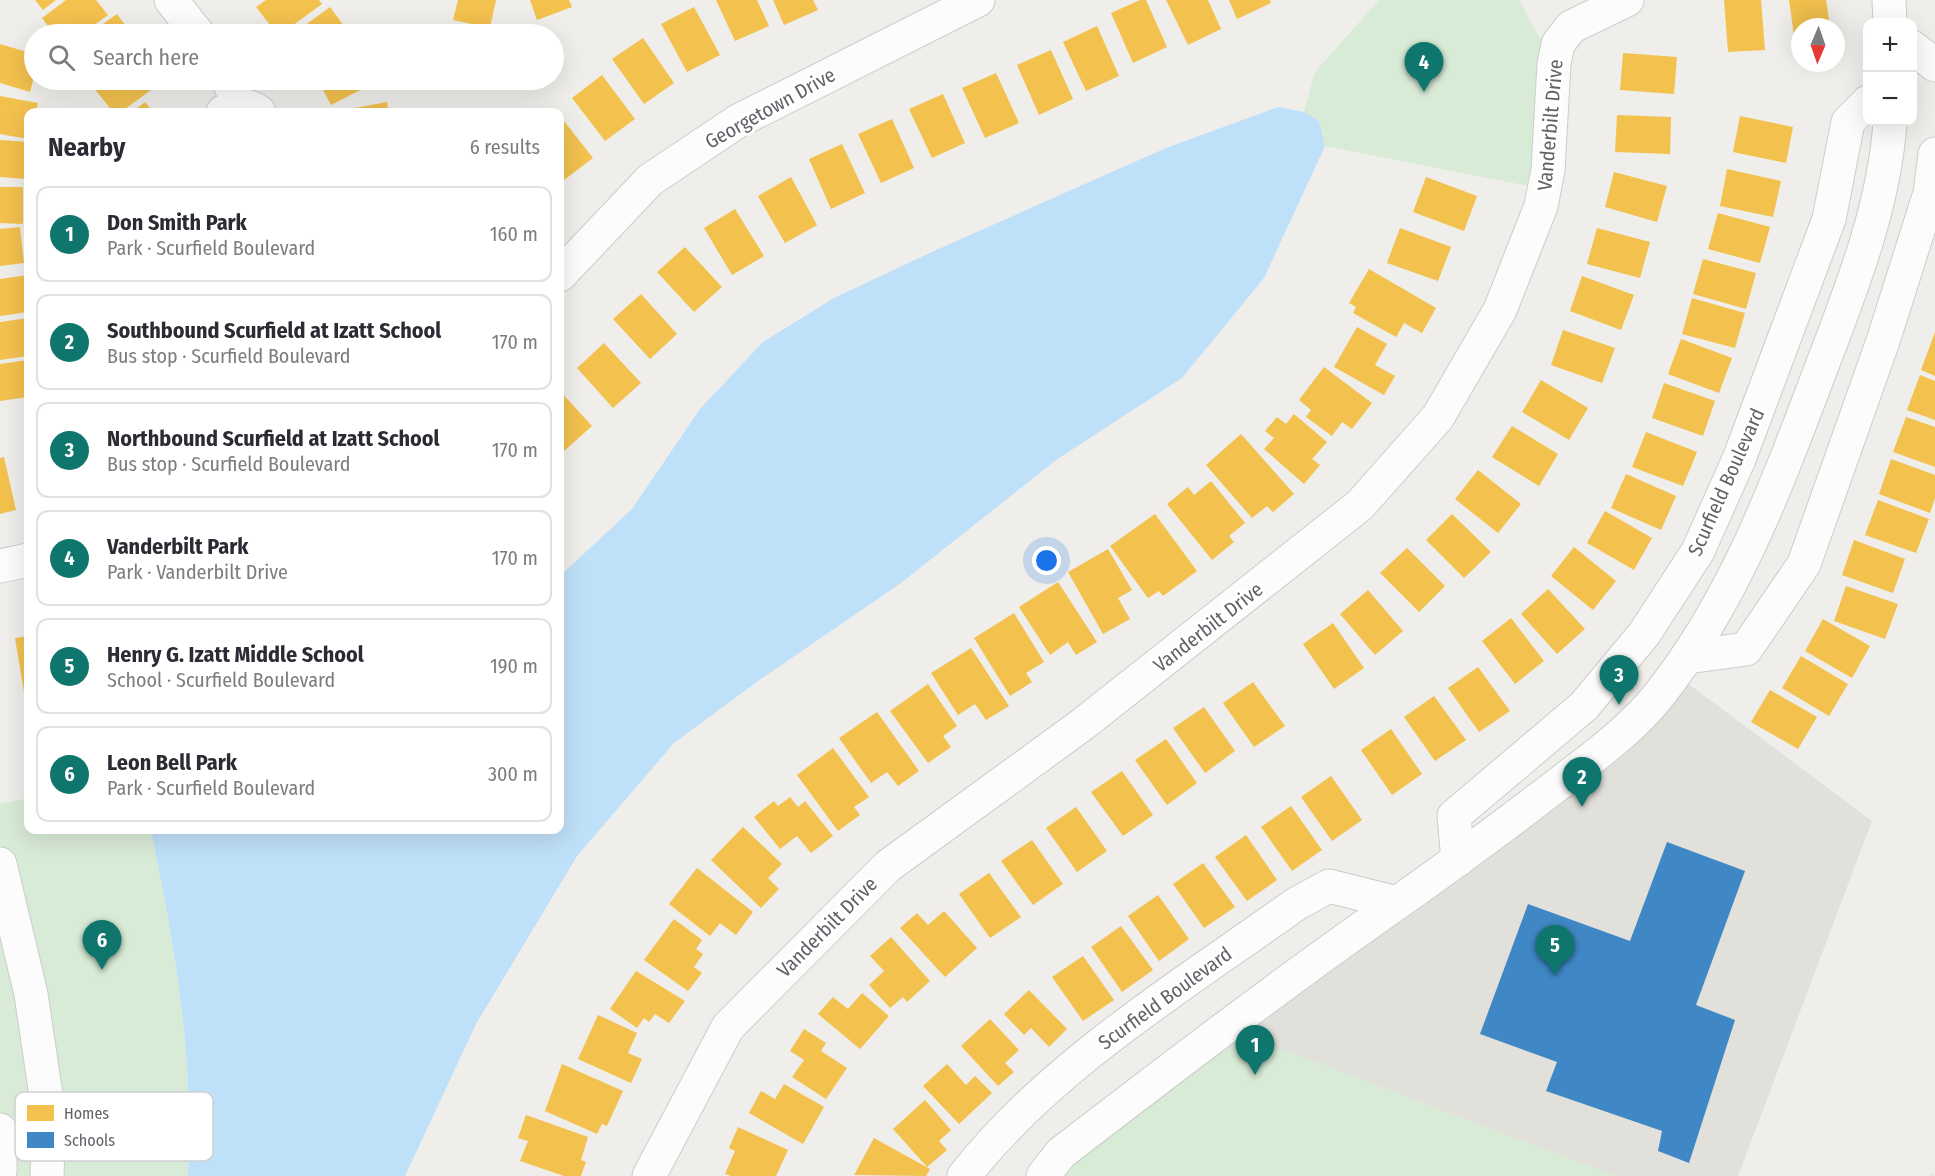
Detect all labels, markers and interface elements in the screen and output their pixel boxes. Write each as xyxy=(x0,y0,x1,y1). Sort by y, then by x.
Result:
north arrow xyxy=(1791,18,1845,72)
map controls xyxy=(1863,18,1917,126)
button: + xyxy=(1863,18,1917,72)
search box xyxy=(24,24,564,90)
icon: search xyxy=(45,41,78,74)
pin: 4 xyxy=(1404,42,1444,92)
text: Search here xyxy=(93,44,199,71)
street label: Vanderbilt Drive xyxy=(1532,58,1568,192)
street label: Georgetown Drive xyxy=(701,62,839,154)
button: − xyxy=(1863,72,1917,126)
text: Nearby xyxy=(48,132,125,163)
text: 6 results xyxy=(470,135,540,159)
text: Don Smith Park xyxy=(107,209,247,236)
text: 1 xyxy=(65,222,74,246)
text: 160 m xyxy=(490,222,538,246)
text: Park · Scurfield Boulevard xyxy=(107,236,315,260)
text: Southbound Scurfield at Izatt School xyxy=(107,317,441,344)
text: 2 xyxy=(65,330,74,354)
text: 170 m xyxy=(492,330,538,354)
text: Bus stop · Scurfield Boulevard xyxy=(107,344,350,368)
street label: Scurfield Boulevard xyxy=(1683,404,1769,560)
text: Northbound Scurfield at Izatt School xyxy=(107,425,440,452)
text: 3 xyxy=(65,438,74,462)
text: 170 m xyxy=(492,438,538,462)
text: Bus stop · Scurfield Boulevard xyxy=(107,452,350,476)
text: Vanderbilt Park xyxy=(107,533,248,560)
text: 4 xyxy=(64,546,75,570)
text: 170 m xyxy=(492,546,538,570)
your location xyxy=(1032,546,1061,575)
text: Park · Vanderbilt Drive xyxy=(107,560,288,584)
street label: Vanderbilt Drive xyxy=(1149,577,1267,677)
text: Henry G. Izatt Middle School xyxy=(107,641,364,668)
text: 5 xyxy=(65,654,74,678)
text: 190 m xyxy=(490,654,538,678)
pin: 3 xyxy=(1600,656,1638,705)
text: School · Scurfield Boulevard xyxy=(107,668,335,692)
text: Leon Bell Park xyxy=(107,749,237,776)
pin: 2 xyxy=(1562,758,1602,807)
text: 6 xyxy=(64,762,75,786)
text: 300 m xyxy=(488,762,538,786)
text: Park · Scurfield Boulevard xyxy=(107,776,315,800)
street label: Vanderbilt Drive xyxy=(772,872,882,982)
pin: 6 xyxy=(82,920,122,970)
pin: 5 xyxy=(1536,926,1574,975)
street label: Scurfield Boulevard xyxy=(1094,942,1236,1054)
pin: 1 xyxy=(1236,1026,1274,1075)
legend xyxy=(15,1092,213,1161)
text: Homes xyxy=(64,1104,109,1123)
text: Schools xyxy=(64,1131,115,1150)

